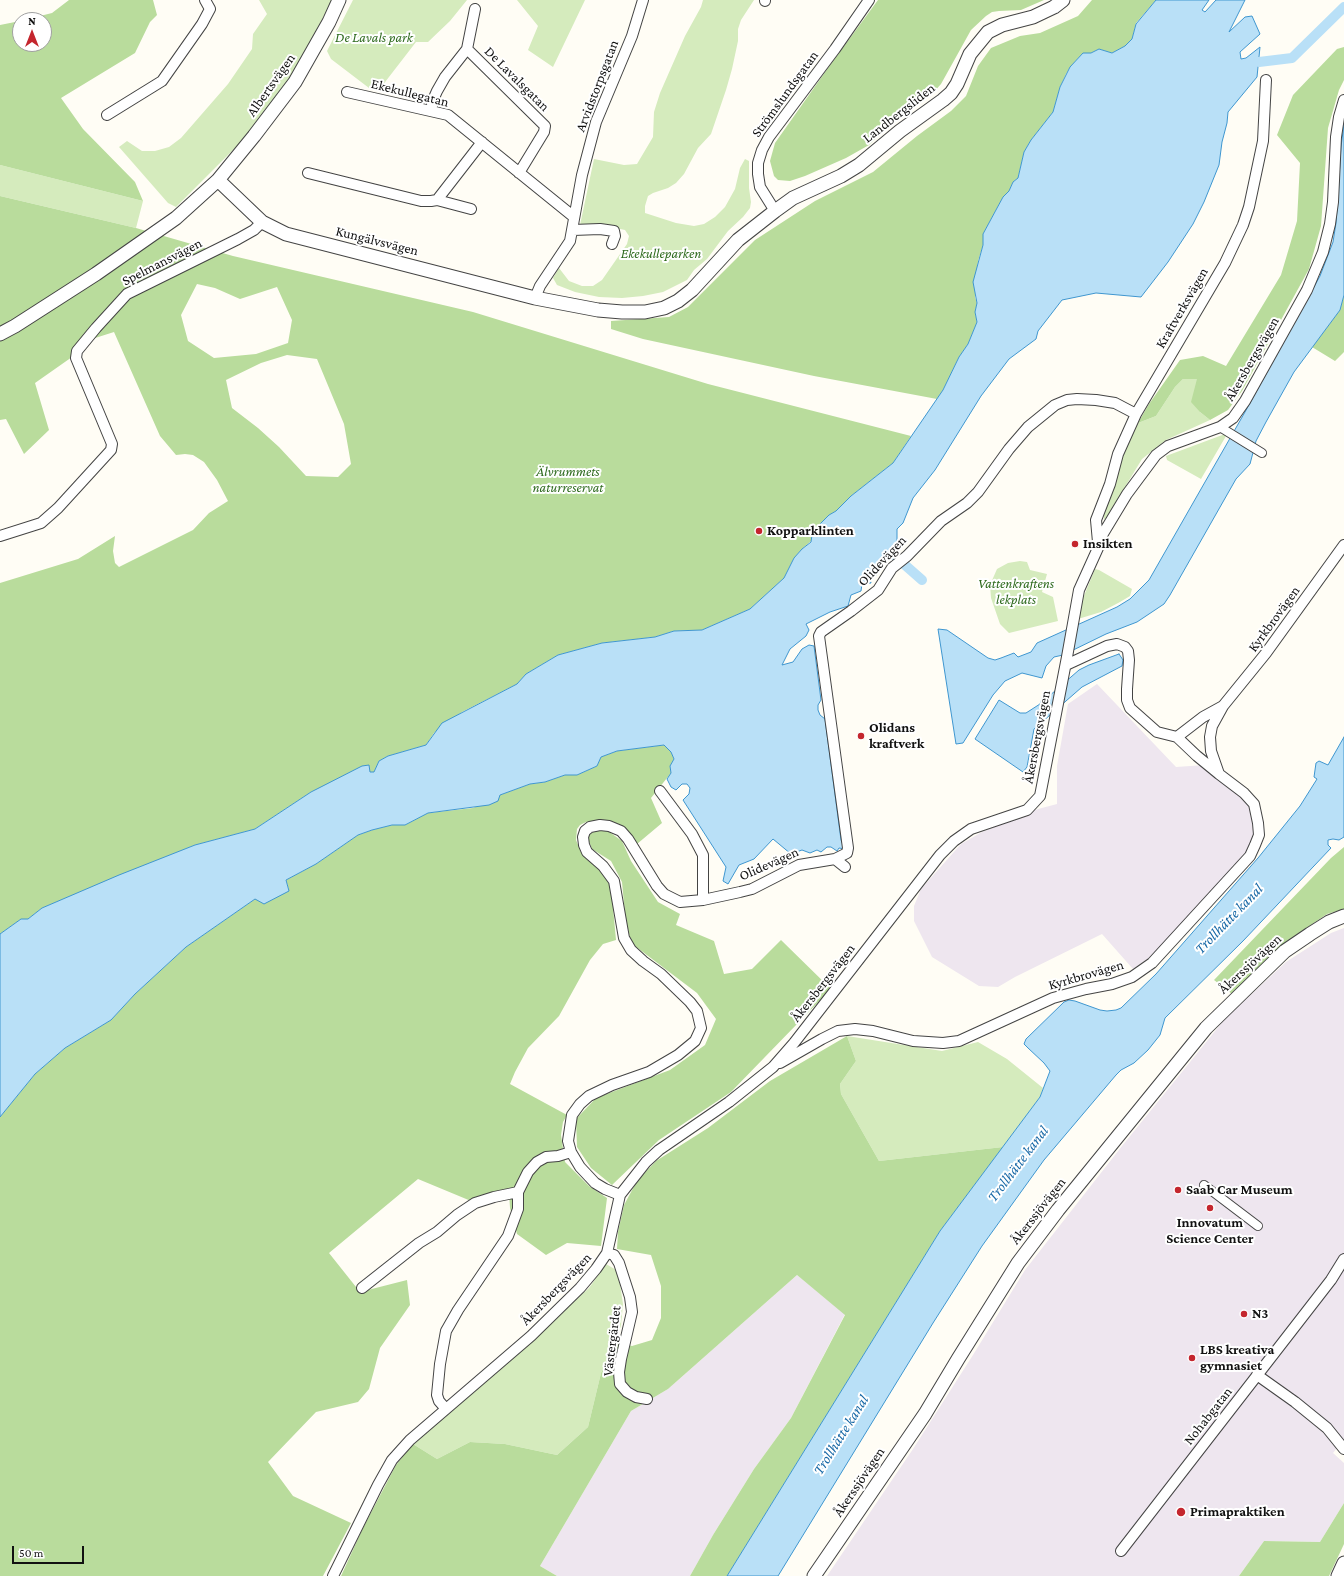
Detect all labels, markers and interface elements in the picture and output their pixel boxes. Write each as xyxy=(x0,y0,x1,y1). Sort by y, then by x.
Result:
north arrow xyxy=(12,12,52,52)
text: N xyxy=(28,15,36,27)
park label: De Lavals park xyxy=(335,30,413,46)
street label: Arvidstorpsgatan xyxy=(572,38,622,134)
street label: De Lavalsgatan xyxy=(481,43,553,115)
street label: Strömslundsgatan xyxy=(748,47,822,141)
street label: Albertsvägen xyxy=(243,50,299,120)
street label: Ekekullegatan xyxy=(369,75,451,111)
street label: Landbergsliden xyxy=(860,80,938,146)
street label: Kungälvsvägen xyxy=(334,223,420,259)
street label: Spelmansvägen xyxy=(119,235,205,289)
park label: Ekekulleparken xyxy=(621,246,701,262)
street label: Kraftverksvägen xyxy=(1152,265,1212,351)
street label: Åkersbergsvägen xyxy=(1221,314,1283,404)
park label: Älvrummets naturreservat xyxy=(533,464,603,496)
place label: Kopparklinten xyxy=(767,523,854,539)
marker: Kopparklinten xyxy=(754,526,764,536)
street label: Olidevägen xyxy=(854,532,910,590)
place label: Insikten xyxy=(1083,536,1133,552)
marker: Insikten xyxy=(1070,539,1080,549)
park label: Vattenkraftens lekplats xyxy=(978,576,1054,608)
street label: Kyrkbrovägen xyxy=(1244,583,1304,655)
street label: Åkersbergsvägen xyxy=(1020,689,1054,785)
place label: Olidans kraftverk xyxy=(869,720,924,752)
marker: Olidans kraftverk xyxy=(856,731,866,741)
street label: Olidevägen xyxy=(737,843,801,885)
water label: Trollhätte kanal xyxy=(1191,880,1267,958)
street label: Åkerssjövägen xyxy=(1215,931,1285,997)
street label: Åkersbergsvägen xyxy=(787,941,859,1025)
street label: Kyrkbrovägen xyxy=(1046,956,1126,994)
water label: Trollhätte kanal xyxy=(984,1123,1052,1205)
street label: Åkerssjövägen xyxy=(1007,1174,1069,1248)
place label: Saab Car Museum xyxy=(1186,1182,1293,1198)
marker: Saab Car Museum xyxy=(1173,1185,1183,1195)
marker: Innovatum Science Center xyxy=(1205,1203,1215,1213)
place label: Innovatum Science Center xyxy=(1166,1215,1254,1248)
street label: Åkersbergsvägen xyxy=(517,1249,595,1329)
street label: Västergärdet xyxy=(599,1305,625,1377)
place label: N3 xyxy=(1252,1306,1268,1322)
marker: N3 xyxy=(1239,1309,1249,1319)
place label: LBS kreativa gymnasiet xyxy=(1200,1342,1274,1374)
marker: LBS kreativa gymnasiet xyxy=(1187,1353,1197,1363)
street label: Nohabgatan xyxy=(1180,1384,1236,1448)
water label: Trollhätte kanal xyxy=(809,1392,873,1478)
street label: Åkerssjövägen xyxy=(830,1444,888,1520)
place label: Primapraktiken xyxy=(1190,1504,1285,1520)
marker: Primapraktiken xyxy=(1175,1506,1187,1518)
scale bar xyxy=(14,1538,86,1564)
text: 50 m xyxy=(19,1546,43,1560)

